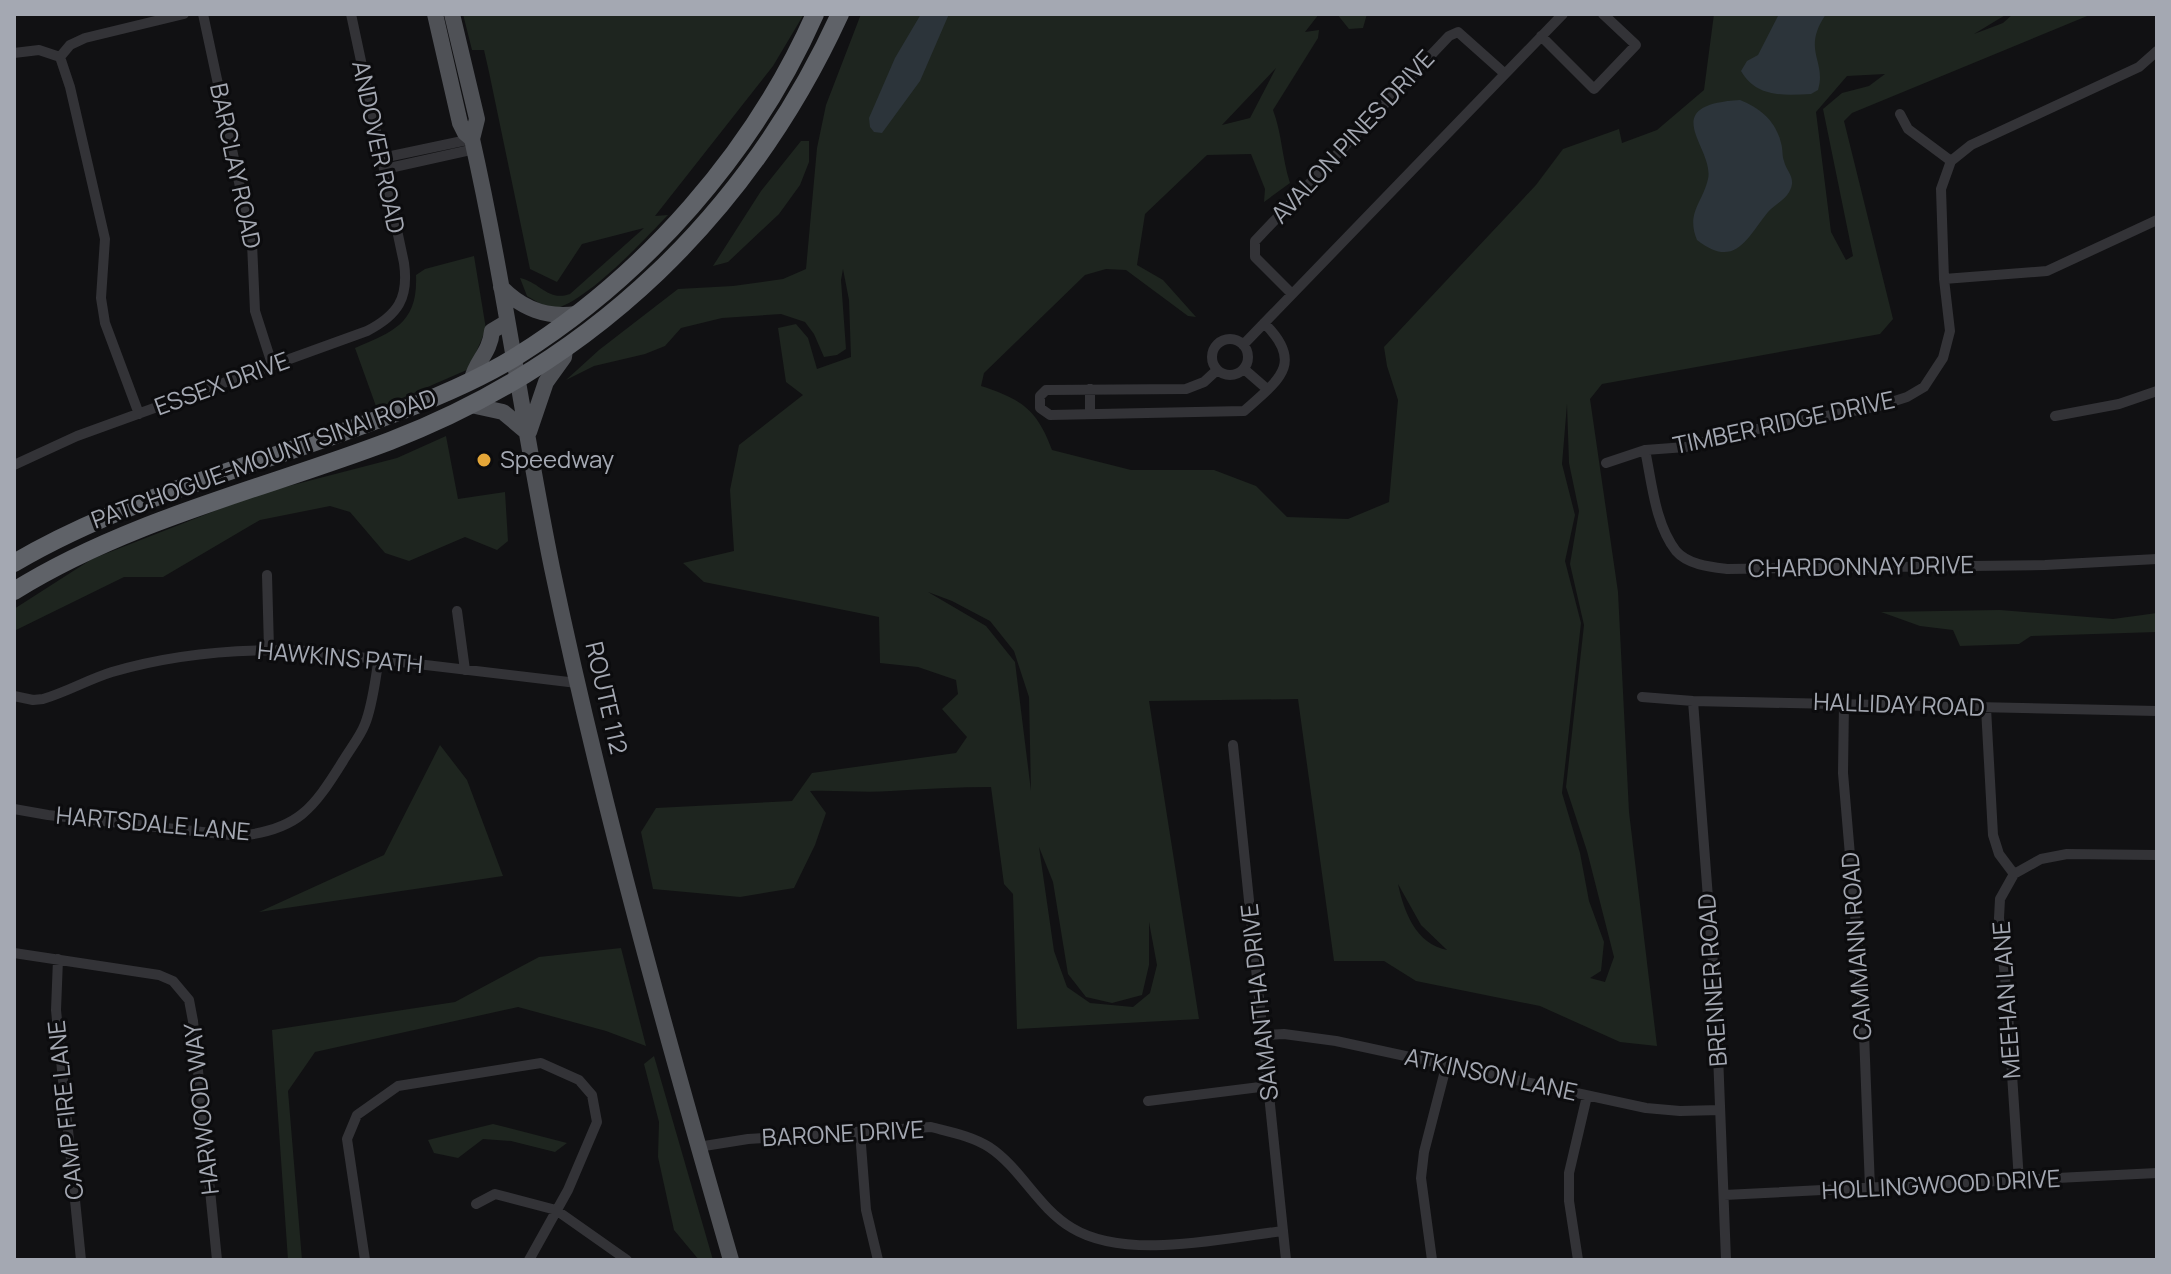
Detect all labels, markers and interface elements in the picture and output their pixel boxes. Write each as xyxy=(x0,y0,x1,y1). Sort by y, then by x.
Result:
street label: AVALON PINES DRIVE xyxy=(1263,42,1441,230)
street label: ANDOVER ROAD xyxy=(345,57,414,236)
street label: BARCLAY ROAD xyxy=(203,80,270,252)
street label: ESSEX DRIVE xyxy=(150,343,293,422)
street label: PATCHOGUE-MOUNT SINAI ROAD xyxy=(86,380,441,535)
street label: TIMBER RIDGE DRIVE xyxy=(1670,382,1897,461)
place label: Speedway xyxy=(500,442,615,475)
marker: Speedway xyxy=(475,451,493,469)
street label: CHARDONNAY DRIVE xyxy=(1748,547,1974,584)
street label: HAWKINS PATH xyxy=(256,633,424,680)
street label: ROUTE 112 xyxy=(579,638,636,757)
street label: HALLIDAY ROAD xyxy=(1813,684,1985,723)
street label: HARTSDALE LANE xyxy=(55,798,252,847)
street label: CAMMANN ROAD xyxy=(1832,851,1879,1041)
street label: BRENNER ROAD xyxy=(1689,892,1734,1068)
street label: SAMANTHA DRIVE xyxy=(1232,902,1285,1102)
street label: MEEHAN LANE xyxy=(1984,920,2027,1080)
street label: CAMP FIRE LANE xyxy=(39,1019,90,1202)
street label: HARWOOD WAY xyxy=(175,1021,226,1197)
street label: ATKINSON LANE xyxy=(1402,1039,1580,1108)
street label: BARONE DRIVE xyxy=(761,1112,925,1153)
street label: HOLLINGWOOD DRIVE xyxy=(1821,1161,2061,1206)

